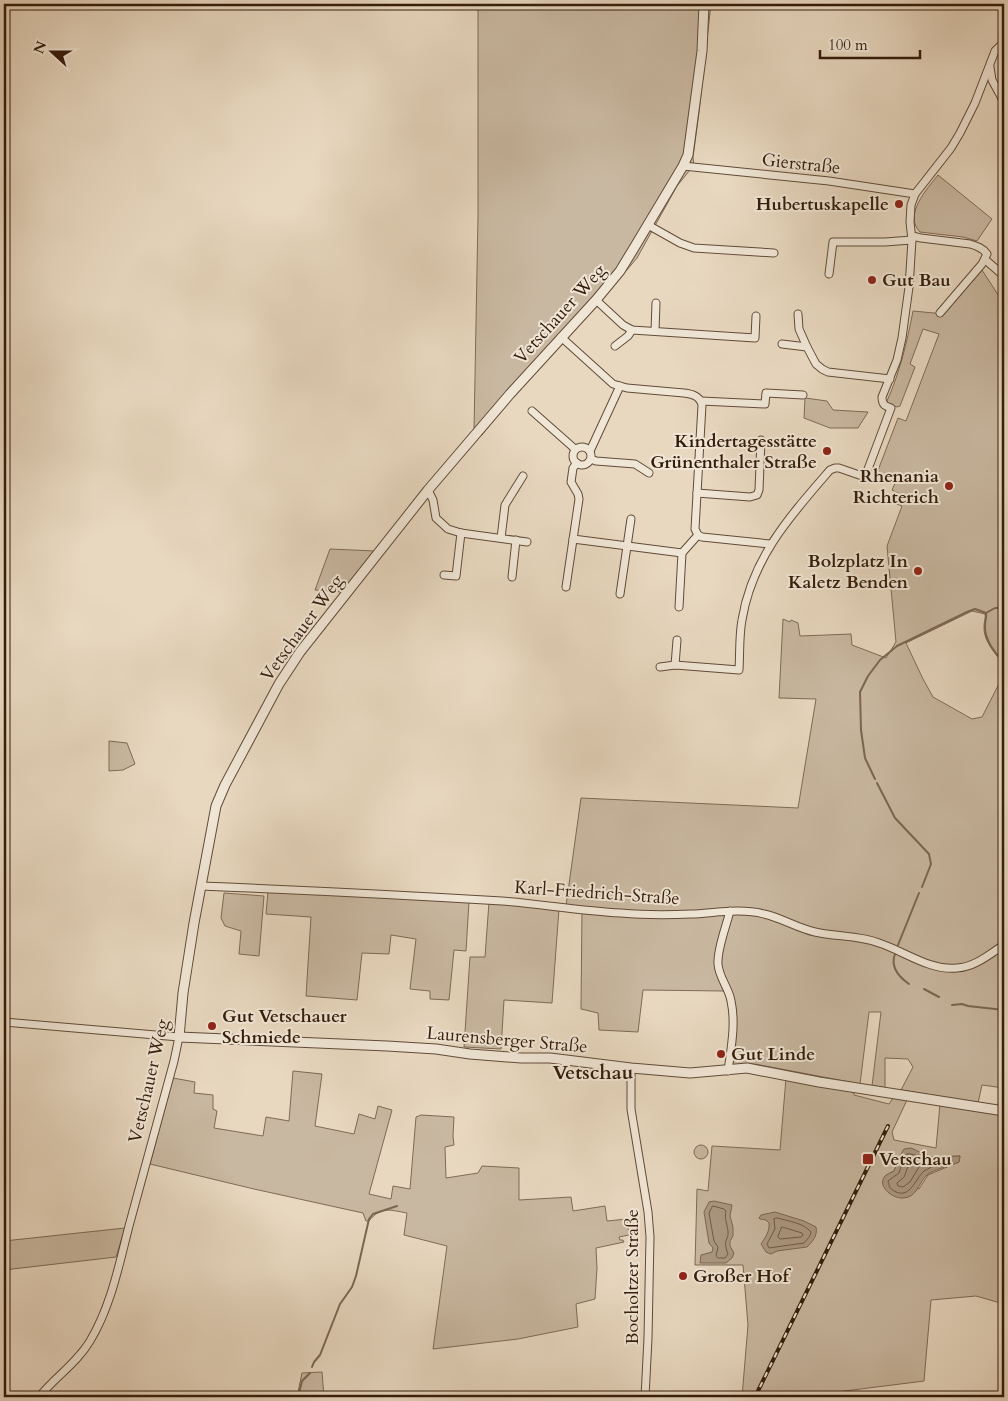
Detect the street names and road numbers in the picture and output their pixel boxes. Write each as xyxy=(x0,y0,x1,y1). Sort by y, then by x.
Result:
street label: Gierstraße xyxy=(760,147,842,181)
street label: Vetschauer Weg xyxy=(508,258,612,369)
street label: Vetschauer Weg xyxy=(255,569,350,687)
street label: Karl-Friedrich-Straße xyxy=(513,875,681,911)
street label: Vetschauer Weg xyxy=(123,1016,176,1145)
street label: Laurensberger Straße xyxy=(425,1021,589,1059)
street label: Bocholtzer Straße xyxy=(620,1209,645,1345)

